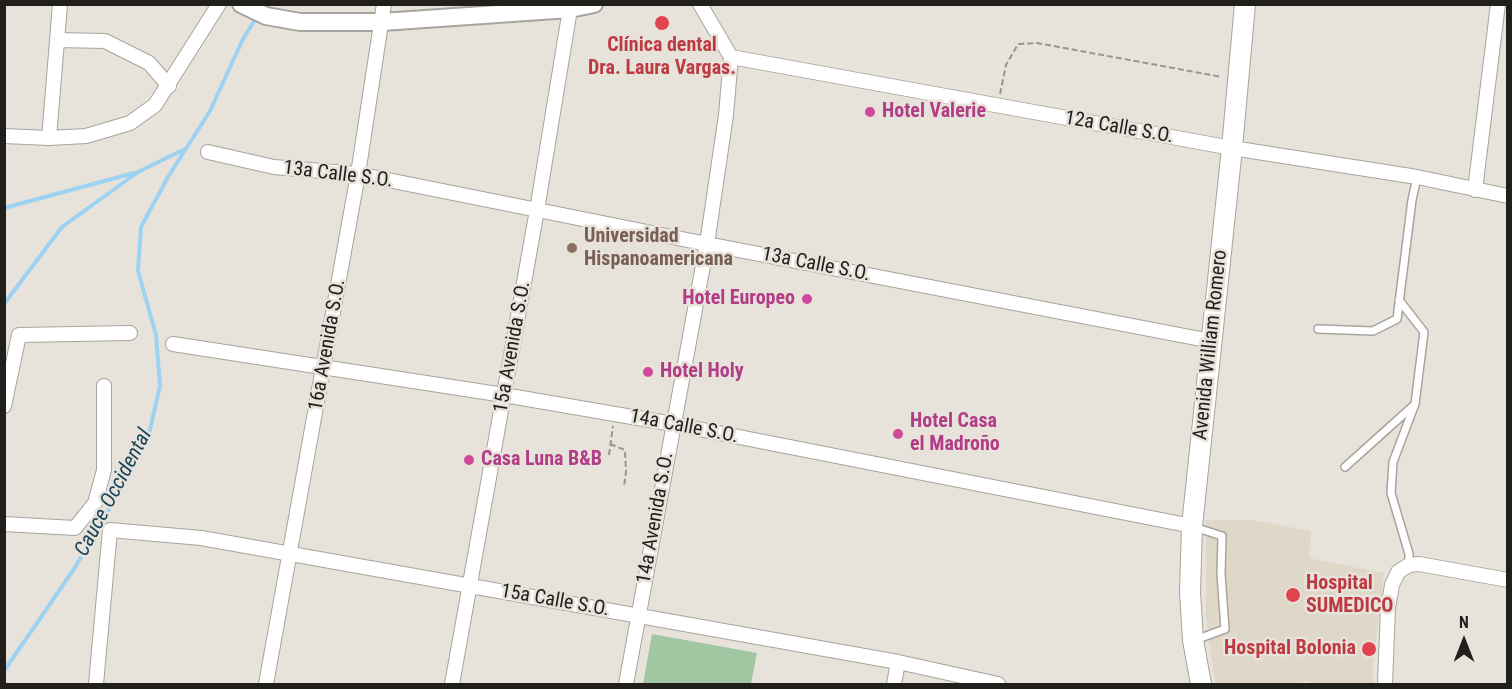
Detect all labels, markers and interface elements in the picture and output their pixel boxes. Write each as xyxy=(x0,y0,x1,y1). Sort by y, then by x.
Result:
marker: Clínica dental Dra. Laura Vargas. xyxy=(653,14,671,32)
place label: Clínica dental Dra. Laura Vargas. xyxy=(588,34,736,81)
place label: Hotel Valerie xyxy=(882,100,986,124)
marker: Hotel Valerie xyxy=(863,105,877,119)
street label: 12a Calle S.O. xyxy=(1063,107,1175,149)
street label: 13a Calle S.O. xyxy=(282,156,394,194)
place label: Universidad Hispanoamericana xyxy=(584,225,733,272)
marker: Universidad Hispanoamericana xyxy=(565,241,579,255)
street label: 13a Calle S.O. xyxy=(760,243,872,287)
street label: Avenida William Romero xyxy=(1189,249,1233,441)
street label: 16a Avenida S.O. xyxy=(305,277,351,413)
street label: 15a Avenida S.O. xyxy=(490,279,536,415)
place label: Hotel Europeo xyxy=(682,287,795,311)
marker: Hotel Europeo xyxy=(800,292,814,306)
place label: Hotel Holy xyxy=(660,360,744,384)
marker: Hotel Holy xyxy=(641,365,655,379)
street label: 14a Calle S.O. xyxy=(628,405,740,449)
place label: Hotel Casa el Madroño xyxy=(910,410,1000,457)
water label: Cauce Occidental xyxy=(70,425,158,561)
marker: Hotel Casa el Madroño xyxy=(891,427,905,441)
place label: Casa Luna B&B xyxy=(481,448,602,472)
street label: 14a Avenida S.O. xyxy=(633,450,679,586)
marker: Casa Luna B&B xyxy=(462,453,476,467)
place label: Hospital SUMEDICO xyxy=(1306,572,1393,619)
street label: 15a Calle S.O. xyxy=(499,580,611,622)
marker: Hospital SUMEDICO xyxy=(1284,586,1302,604)
north arrow xyxy=(1434,611,1494,671)
text: N xyxy=(1459,613,1469,632)
place label: Hospital Bolonia xyxy=(1224,637,1356,661)
marker: Hospital Bolonia xyxy=(1360,640,1378,658)

